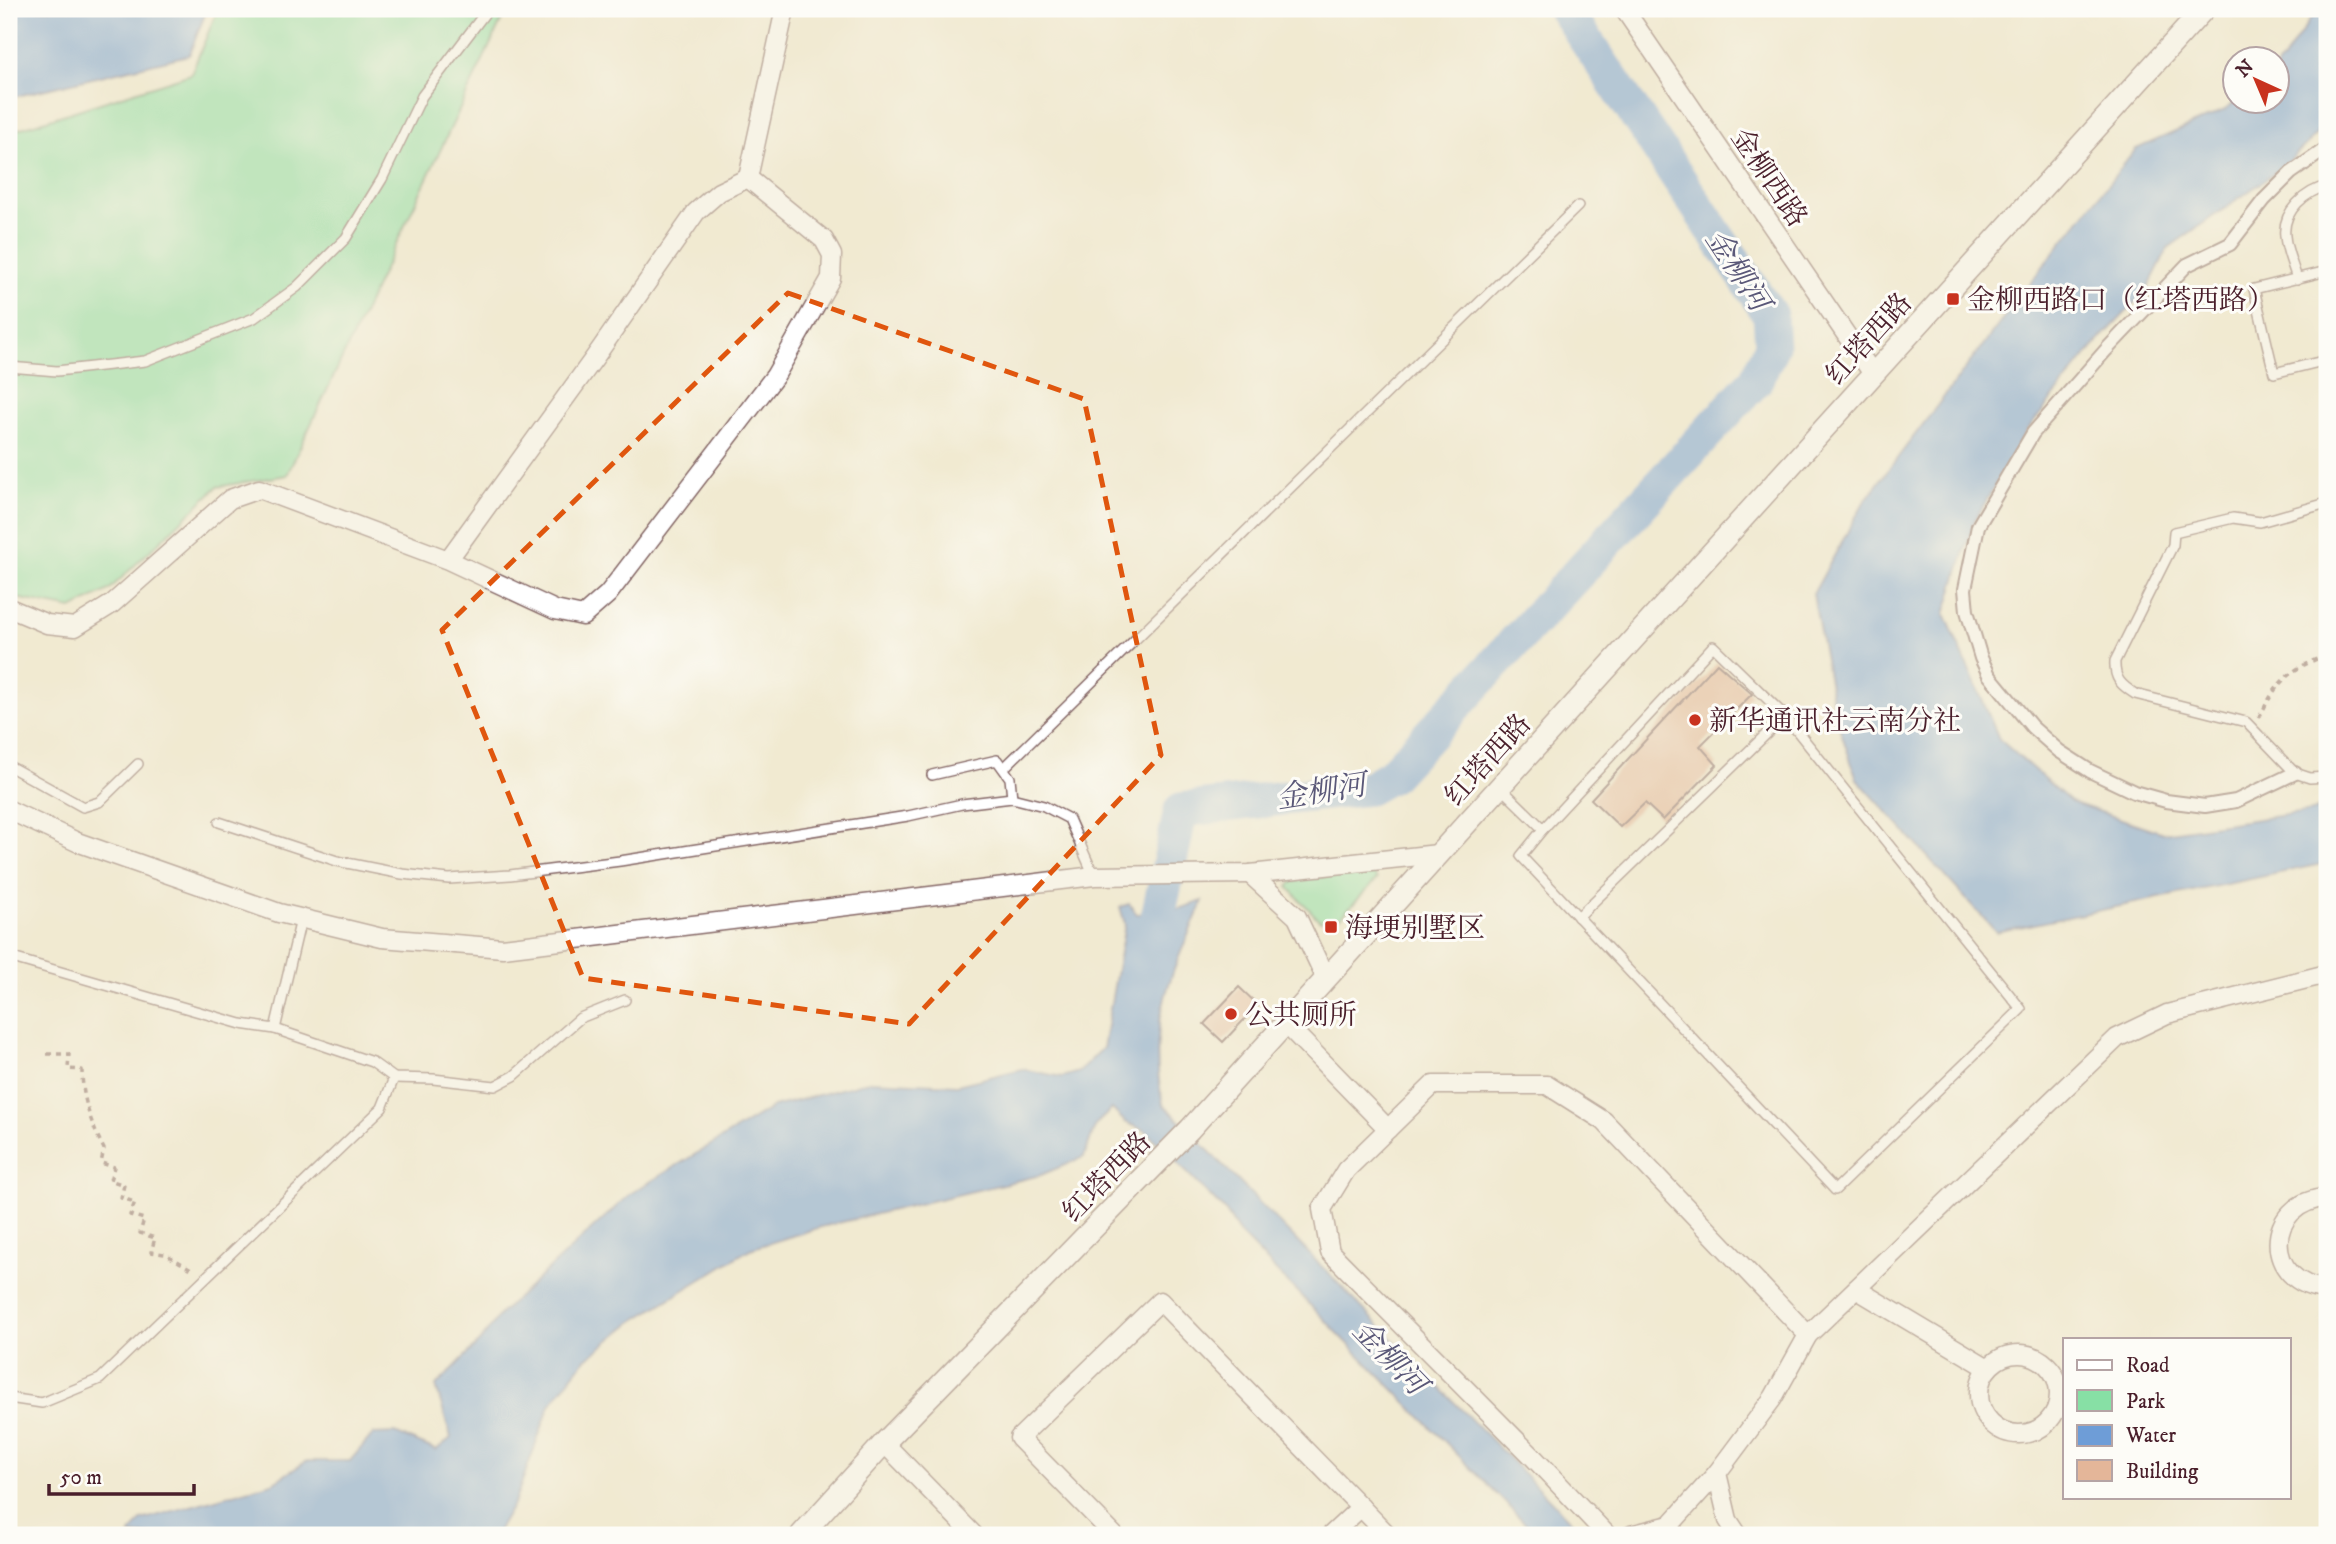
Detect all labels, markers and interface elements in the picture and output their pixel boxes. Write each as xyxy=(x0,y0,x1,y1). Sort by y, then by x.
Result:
north arrow xyxy=(2220,46,2290,116)
text: N xyxy=(2232,55,2259,83)
street label: 金柳西路 xyxy=(1723,122,1815,234)
water label: 金柳河 xyxy=(1697,223,1779,323)
place label: 金柳西路口（红塔西路） xyxy=(1967,283,2275,318)
street label: 红塔西路 xyxy=(1819,286,1920,392)
marker: 金柳西路口（红塔西路） xyxy=(1945,291,1961,307)
place label: 新华通讯社云南分社 xyxy=(1709,704,1961,739)
street label: 红塔西路 xyxy=(1438,707,1539,813)
marker: 新华通讯社云南分社 xyxy=(1687,712,1703,728)
water label: 金柳河 xyxy=(1274,766,1374,818)
place label: 海埂别墅区 xyxy=(1345,911,1485,946)
marker: 海埂别墅区 xyxy=(1323,919,1339,935)
place label: 公共厕所 xyxy=(1245,998,1357,1033)
marker: 公共厕所 xyxy=(1223,1006,1239,1022)
street label: 红塔西路 xyxy=(1056,1125,1159,1229)
water label: 金柳河 xyxy=(1344,1313,1437,1407)
legend xyxy=(2063,1338,2290,1498)
text: Road xyxy=(2126,1353,2170,1379)
text: Park xyxy=(2126,1389,2166,1415)
text: Water xyxy=(2125,1423,2176,1449)
scale bar xyxy=(49,1453,194,1497)
text: Building xyxy=(2126,1459,2199,1485)
text: 50 m xyxy=(60,1465,102,1491)

